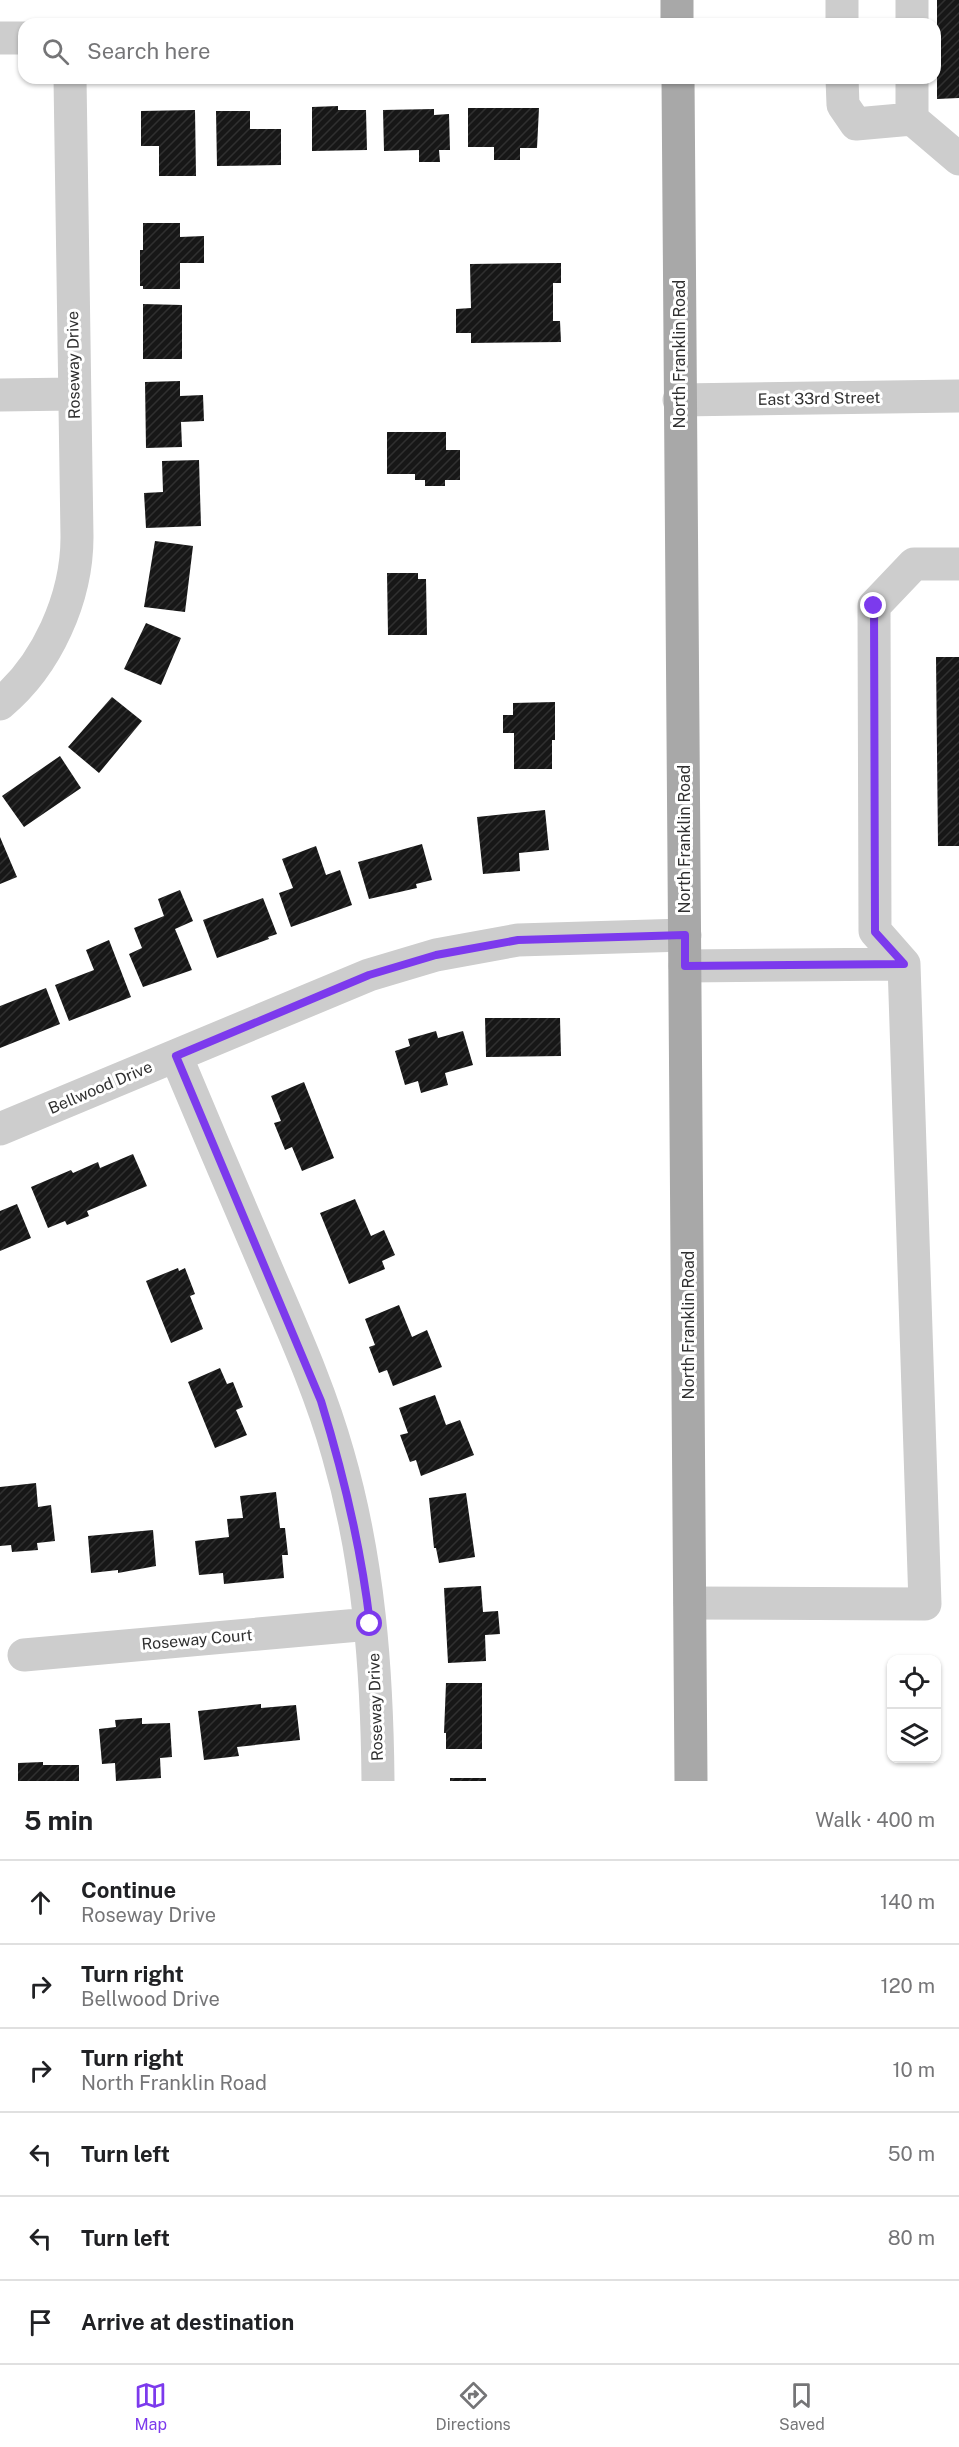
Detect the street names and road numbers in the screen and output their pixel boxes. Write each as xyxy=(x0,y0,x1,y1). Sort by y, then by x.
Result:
street label: North Franklin Road xyxy=(670,280,689,428)
street label: Roseway Drive xyxy=(63,311,84,419)
street label: East 33rd Street xyxy=(757,388,881,409)
street label: North Franklin Road xyxy=(675,765,694,913)
street label: Bellwood Drive xyxy=(45,1057,155,1118)
street label: North Franklin Road xyxy=(679,1251,698,1399)
street label: Roseway Court xyxy=(141,1625,253,1654)
street label: Roseway Drive xyxy=(364,1653,387,1761)

